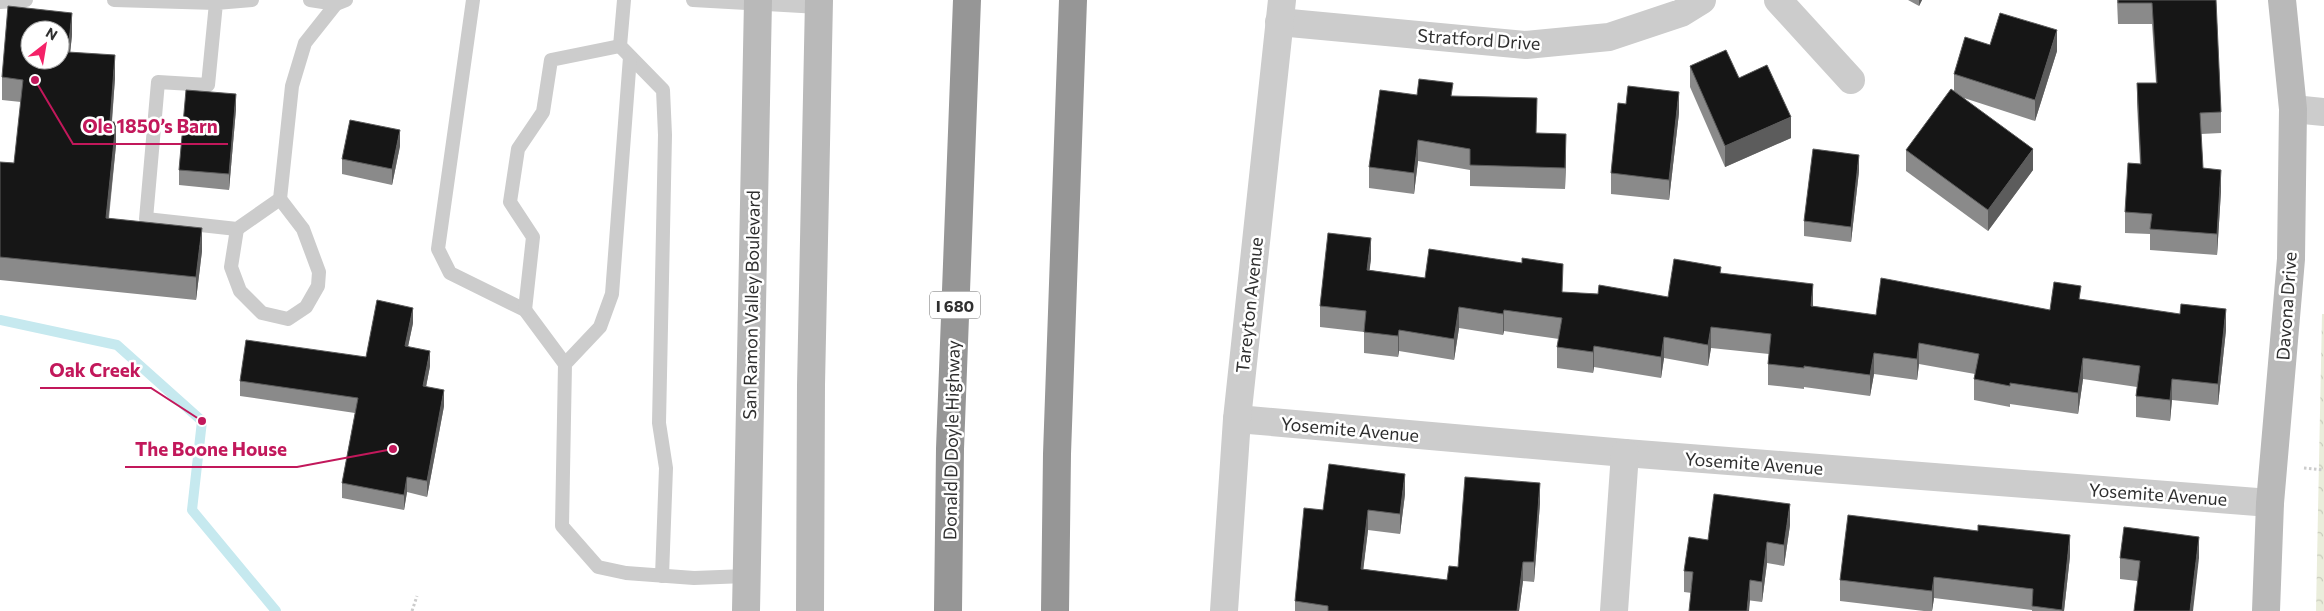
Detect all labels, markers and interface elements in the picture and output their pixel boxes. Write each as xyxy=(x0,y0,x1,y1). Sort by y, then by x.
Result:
north arrow xyxy=(20,20,70,70)
text: N xyxy=(43,23,61,43)
street label: Stratford Drive xyxy=(1417,24,1541,54)
callout: Ole 1850’s Barn xyxy=(73,110,228,144)
text: Ole 1850’s Barn xyxy=(82,114,218,137)
street label: San Ramon Valley Boulevard xyxy=(738,190,764,420)
street label: Tareyton Avenue xyxy=(1231,236,1267,374)
street label: Davona Drive xyxy=(2271,251,2301,361)
road number: I 680 xyxy=(930,292,980,318)
street label: Donald D Doyle Highway xyxy=(938,340,964,540)
callout: Oak Creek xyxy=(40,354,151,388)
text: Oak Creek xyxy=(49,358,141,381)
street label: Yosemite Avenue xyxy=(1280,412,1420,446)
callout: The Boone House xyxy=(125,433,297,467)
text: The Boone House xyxy=(135,437,287,460)
street label: Yosemite Avenue xyxy=(1684,447,1824,479)
street label: Yosemite Avenue xyxy=(2088,478,2228,510)

